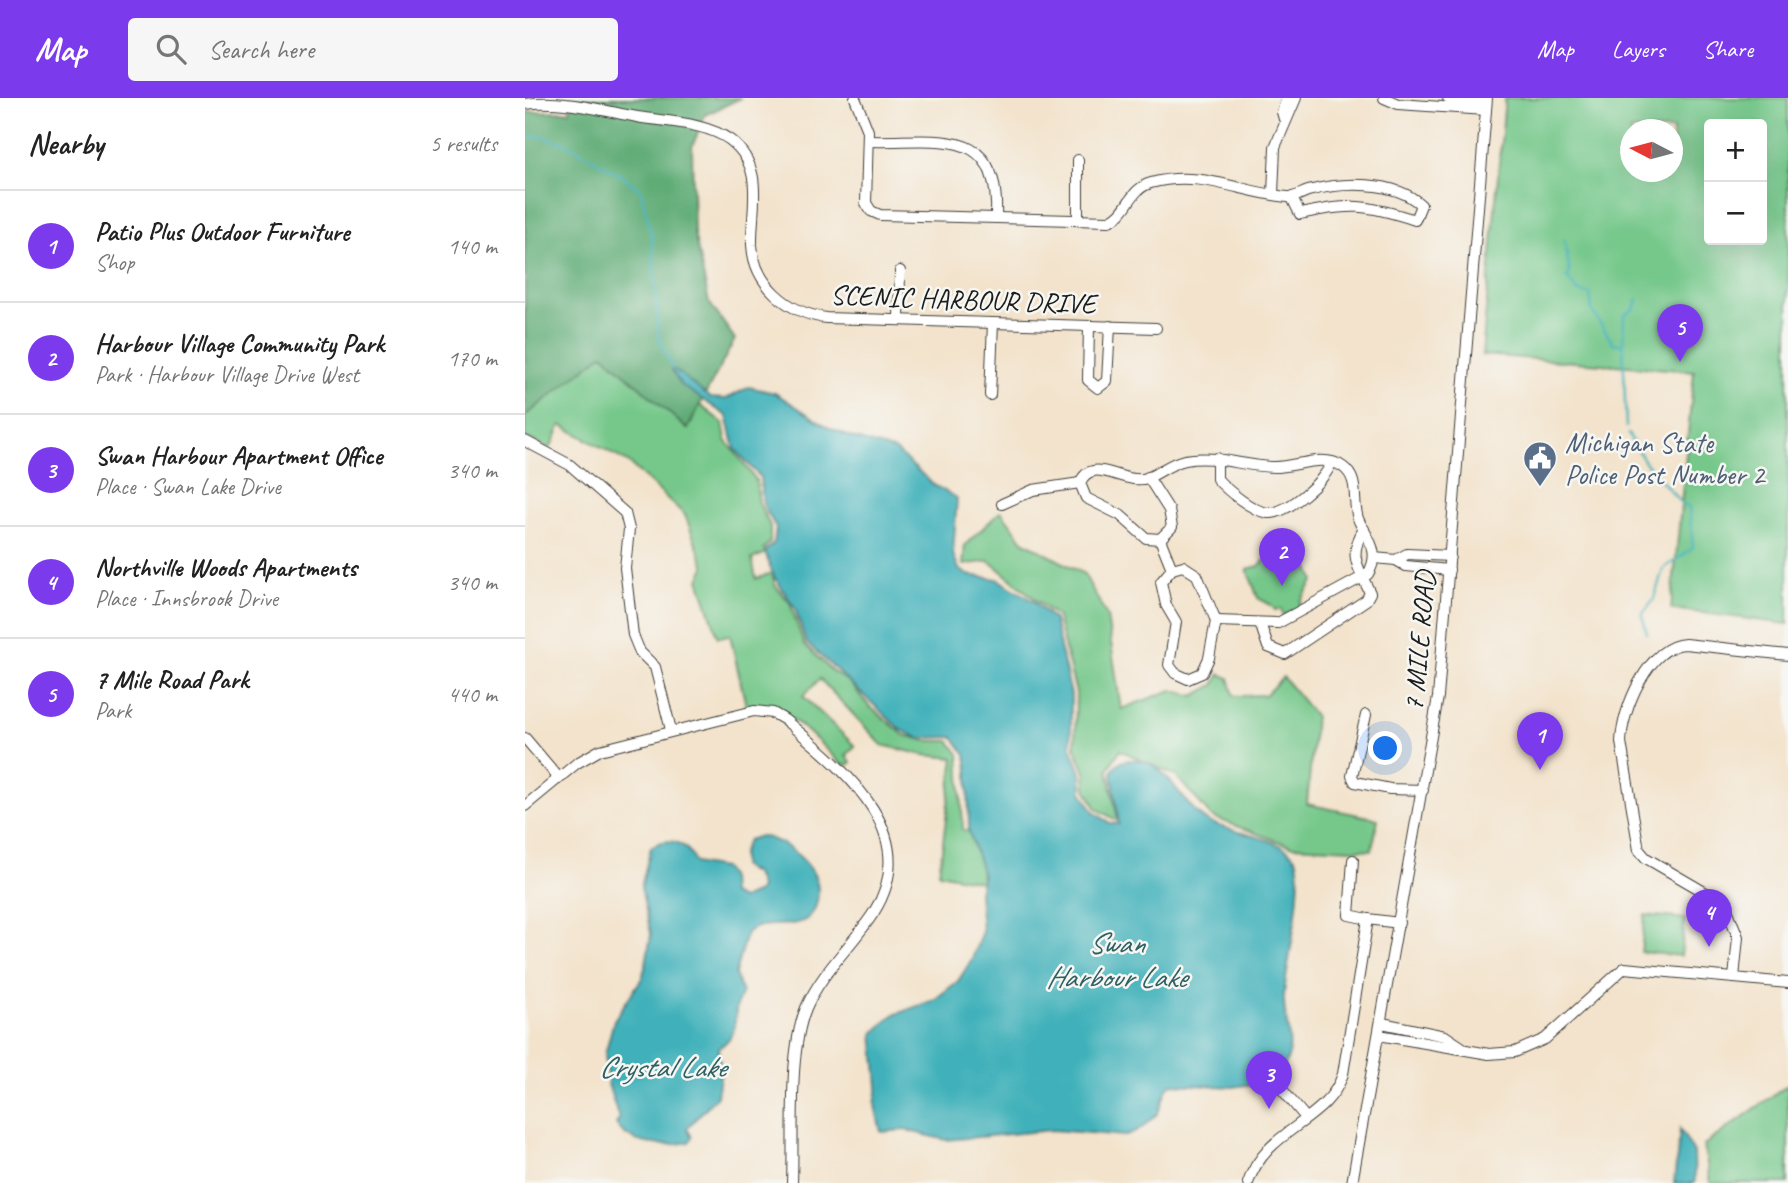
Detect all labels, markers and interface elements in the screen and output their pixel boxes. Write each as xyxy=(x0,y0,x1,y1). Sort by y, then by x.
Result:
search box xyxy=(128,18,618,81)
text: Map xyxy=(35,28,86,70)
icon: search xyxy=(152,30,190,68)
text: Search here xyxy=(208,33,314,66)
text: Map xyxy=(1537,34,1574,64)
text: Layers xyxy=(1612,34,1665,64)
text: Share xyxy=(1703,34,1753,64)
north arrow xyxy=(1620,119,1683,182)
map controls xyxy=(1704,119,1767,245)
button: + xyxy=(1704,119,1767,182)
text: Nearby xyxy=(28,125,104,163)
text: 5 results xyxy=(430,129,497,158)
button: − xyxy=(1704,182,1767,245)
text: Patio Plus Outdoor Furniture xyxy=(95,215,350,248)
text: 1 xyxy=(46,232,56,261)
text: 140 m xyxy=(448,232,497,261)
text: Shop xyxy=(95,248,134,277)
street label: SCENIC HARBOUR DRIVE xyxy=(830,277,1099,321)
pin: 5 xyxy=(1657,304,1703,362)
text: Harbour Village Community Park xyxy=(95,327,384,360)
text: 2 xyxy=(46,344,56,373)
text: 170 m xyxy=(448,344,497,373)
text: Park · Harbour Village Drive West xyxy=(95,360,359,389)
place label: Michigan State Police Post Number 2 xyxy=(1565,425,1767,492)
text: Swan Harbour Apartment Office xyxy=(95,439,382,472)
public building icon: Michigan State Police Post Number 2 xyxy=(1521,439,1559,488)
text: 3 xyxy=(46,456,56,485)
text: 340 m xyxy=(448,456,497,485)
text: Place · Swan Lake Drive xyxy=(95,472,281,501)
pin: 2 xyxy=(1259,528,1305,586)
text: Northville Woods Apartments xyxy=(95,551,357,584)
street label: 7 MILE ROAD xyxy=(1395,567,1443,713)
text: 4 xyxy=(46,568,56,597)
text: 340 m xyxy=(448,568,497,597)
text: Place · Innsbrook Drive xyxy=(95,584,278,613)
text: 7 Mile Road Park xyxy=(95,663,248,696)
text: 5 xyxy=(46,680,56,709)
text: 440 m xyxy=(448,680,497,709)
text: Park xyxy=(95,696,131,725)
pin: 1 xyxy=(1517,712,1563,770)
your location xyxy=(1368,731,1402,765)
pin: 4 xyxy=(1686,889,1732,947)
water label: Swan Harbour Lake xyxy=(1046,924,1190,996)
water label: Crystal Lake xyxy=(599,1048,729,1086)
pin: 3 xyxy=(1246,1051,1292,1109)

